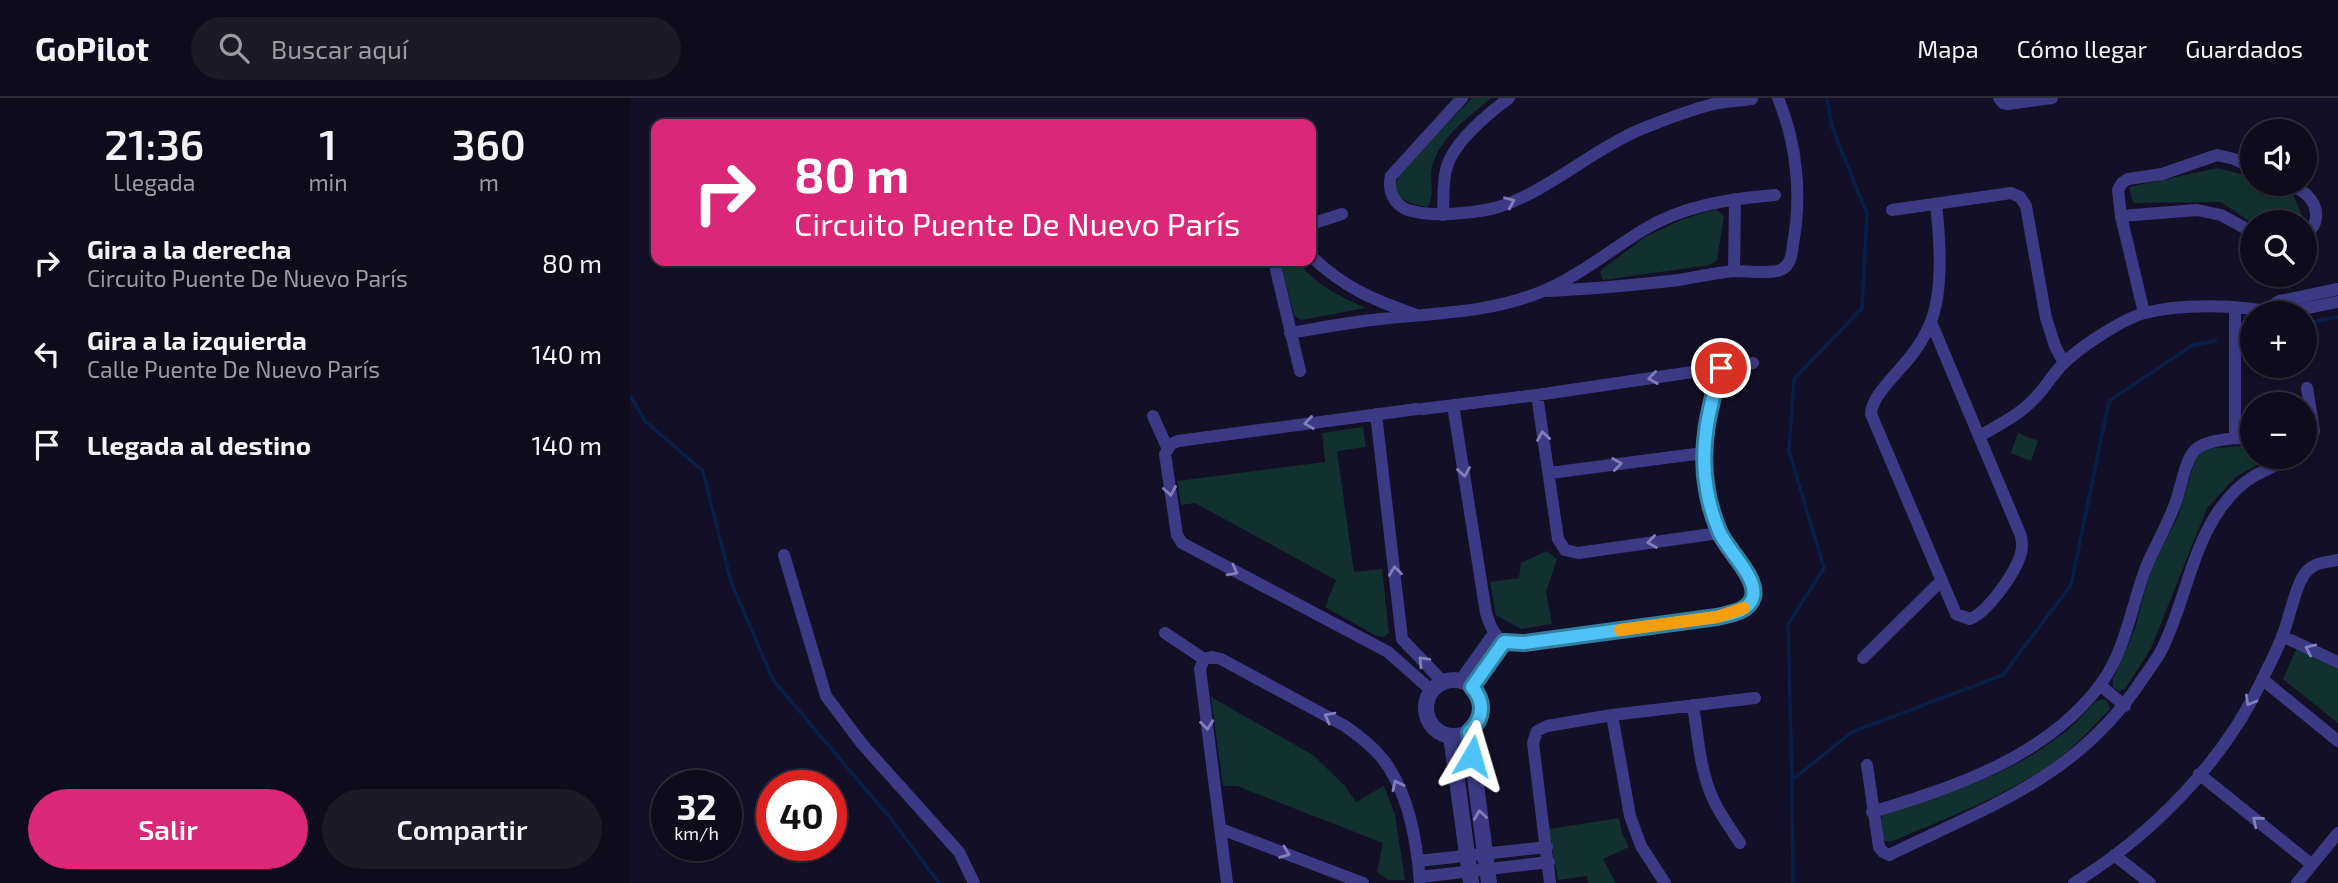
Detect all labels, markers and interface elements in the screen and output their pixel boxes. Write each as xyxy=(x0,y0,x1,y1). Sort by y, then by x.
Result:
search box xyxy=(191,17,681,80)
text: GoPilot xyxy=(35,28,149,68)
icon: search xyxy=(215,29,253,67)
text: Buscar aquí xyxy=(271,33,408,64)
text: Mapa xyxy=(1917,34,1979,63)
text: Cómo llegar xyxy=(2017,34,2147,63)
text: Guardados xyxy=(2185,34,2303,63)
text: 21:36 xyxy=(104,118,204,168)
text: 1 xyxy=(319,118,337,168)
text: 360 xyxy=(452,118,526,168)
map controls xyxy=(2240,119,2317,469)
button: sound xyxy=(2240,119,2317,196)
text: 80 m xyxy=(794,144,909,203)
icon: right xyxy=(679,147,770,238)
text: Llegada xyxy=(113,168,195,196)
text: min xyxy=(308,168,348,196)
text: m xyxy=(479,168,499,196)
one-way arrow xyxy=(1503,197,1515,211)
text: Circuito Puente De Nuevo París xyxy=(794,204,1240,242)
button: search xyxy=(2240,210,2317,287)
text: Gira a la derecha xyxy=(87,233,291,264)
icon: right xyxy=(28,244,66,282)
text: 80 m xyxy=(542,247,602,278)
text: Circuito Puente De Nuevo París xyxy=(87,264,408,292)
button: + xyxy=(2240,301,2317,378)
text: Gira a la izquierda xyxy=(87,324,307,355)
icon: left xyxy=(28,335,66,373)
text: 140 m xyxy=(531,338,602,369)
pin xyxy=(1691,338,1751,398)
icon: arrive xyxy=(1702,349,1740,387)
text: Calle Puente De Nuevo París xyxy=(87,355,380,383)
one-way arrow xyxy=(1647,370,1659,385)
button: − xyxy=(2240,392,2317,469)
one-way arrow xyxy=(1303,416,1314,431)
icon: arrive xyxy=(28,426,66,464)
text: Llegada al destino xyxy=(87,429,311,460)
text: 140 m xyxy=(531,429,602,460)
one-way arrow xyxy=(1536,430,1551,442)
one-way arrow xyxy=(1611,457,1623,472)
one-way arrow xyxy=(1456,466,1471,478)
one-way arrow xyxy=(1162,485,1177,497)
one-way arrow xyxy=(1646,535,1658,550)
one-way arrow xyxy=(1226,563,1238,576)
one-way arrow xyxy=(1387,565,1402,577)
one-way arrow xyxy=(2305,643,2317,657)
one-way arrow xyxy=(1418,656,1431,669)
one-way arrow xyxy=(2246,693,2259,706)
one-way arrow xyxy=(1323,712,1336,725)
one-way arrow xyxy=(1200,719,1215,731)
position arrow xyxy=(1435,719,1509,793)
speed limit sign: 40 xyxy=(756,770,847,861)
one-way arrow xyxy=(1391,780,1405,792)
text: 32 xyxy=(676,785,717,827)
button: Salir xyxy=(28,789,308,869)
button: Compartir xyxy=(322,789,602,869)
one-way arrow xyxy=(1473,809,1488,821)
one-way arrow xyxy=(2253,817,2266,829)
text: km/h xyxy=(674,822,719,844)
one-way arrow xyxy=(1278,845,1290,859)

